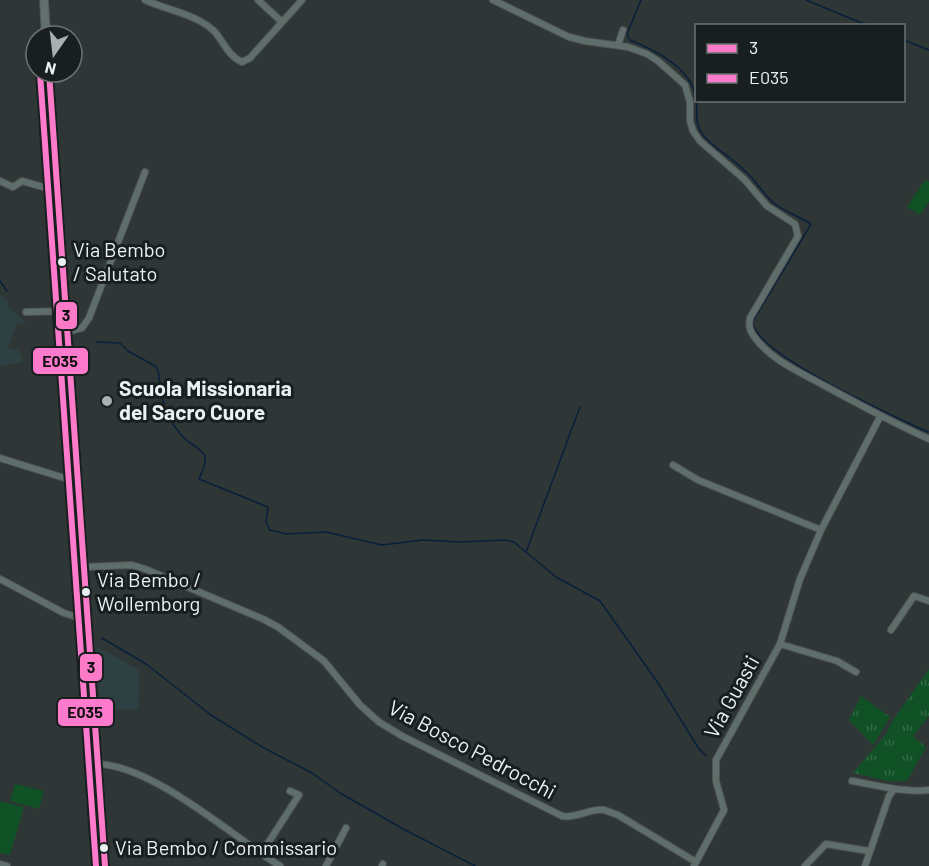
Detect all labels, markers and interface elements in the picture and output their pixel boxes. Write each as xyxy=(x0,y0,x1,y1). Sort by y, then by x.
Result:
north arrow xyxy=(24,24,84,84)
legend xyxy=(695,24,905,102)
text: 3 xyxy=(749,36,758,58)
text: N xyxy=(43,59,58,80)
text: E035 xyxy=(749,66,789,88)
place label: Via Bembo / Salutato xyxy=(73,237,166,285)
marker: Via Bembo / Salutato xyxy=(56,256,68,268)
line badge: 3 xyxy=(55,301,78,330)
text: 3 xyxy=(62,305,70,324)
line badge: E035 xyxy=(32,347,89,375)
text: E035 xyxy=(42,351,78,370)
place label: Scuola Missionaria del Sacro Cuore xyxy=(119,375,292,424)
marker: Scuola Missionaria del Sacro Cuore xyxy=(100,394,114,408)
place label: Via Bembo / Wollemborg xyxy=(97,567,202,615)
marker: Via Bembo / Wollemborg xyxy=(80,586,92,598)
street label: Via Guasti xyxy=(698,651,764,742)
line badge: 3 xyxy=(79,653,103,682)
text: 3 xyxy=(87,657,95,676)
street label: Via Bosco Pedrocchi xyxy=(385,694,561,803)
line badge: E035 xyxy=(57,698,114,727)
text: E035 xyxy=(67,702,103,721)
place label: Via Bembo / Commissario xyxy=(115,835,337,859)
marker: Via Bembo / Commissario xyxy=(98,842,110,854)

